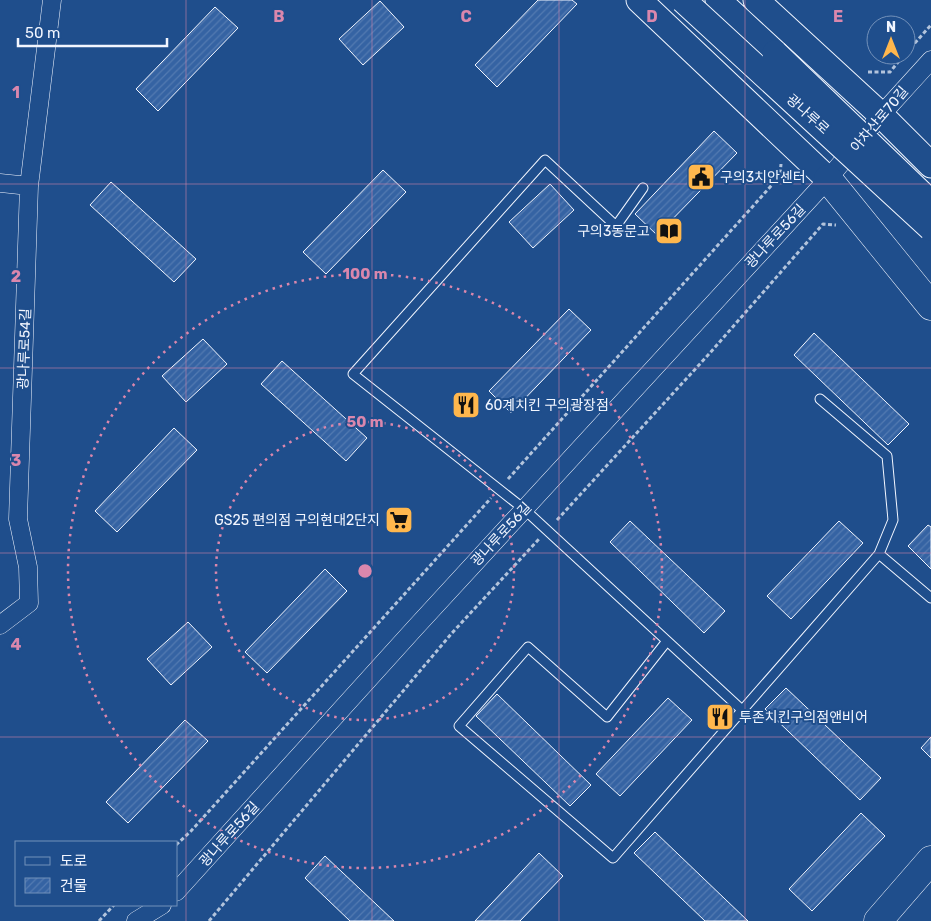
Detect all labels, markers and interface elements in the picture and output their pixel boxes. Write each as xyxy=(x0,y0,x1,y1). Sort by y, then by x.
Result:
text: B xyxy=(273,7,285,26)
text: C xyxy=(460,7,472,26)
text: D xyxy=(646,7,658,26)
text: E xyxy=(833,7,843,26)
scale bar xyxy=(18,15,166,47)
north arrow xyxy=(866,15,916,65)
text: N xyxy=(886,19,896,36)
text: 50 m xyxy=(25,24,60,42)
text: 1 xyxy=(12,83,20,102)
street label: 아차산로70길 xyxy=(847,83,912,156)
street label: 광나루로 xyxy=(783,91,833,138)
public building icon: 구의3치안센터 xyxy=(686,162,716,192)
place label: 구의3치안센터 xyxy=(720,169,806,186)
street label: 광나루로56길 xyxy=(741,201,809,272)
library icon: 구의3동문고 xyxy=(654,216,684,246)
place label: 구의3동문고 xyxy=(577,223,650,240)
text: 100 m xyxy=(343,265,387,283)
text: 2 xyxy=(11,267,21,286)
street label: 광나루로54길 xyxy=(15,308,34,390)
restaurant icon: 60계치킨 구의광장점 xyxy=(451,390,481,420)
place label: 60계치킨 구의광장점 xyxy=(485,397,609,414)
text: 50 m xyxy=(347,413,383,431)
text: 3 xyxy=(11,451,21,470)
street label: 광나루로56길 xyxy=(467,499,535,570)
supermarket icon: GS25 편의점 구의현대2단지 xyxy=(384,505,414,535)
place label: GS25 편의점 구의현대2단지 xyxy=(214,512,380,529)
centre of rings xyxy=(356,562,374,580)
text: 4 xyxy=(11,635,22,654)
restaurant icon: 투존치킨구의점앤비어 xyxy=(705,702,735,732)
place label: 투존치킨구의점앤비어 xyxy=(739,709,868,726)
street label: 광나루로56길 xyxy=(196,798,263,870)
legend xyxy=(15,841,178,906)
text: 도로 xyxy=(60,852,88,870)
text: 건물 xyxy=(60,877,88,895)

